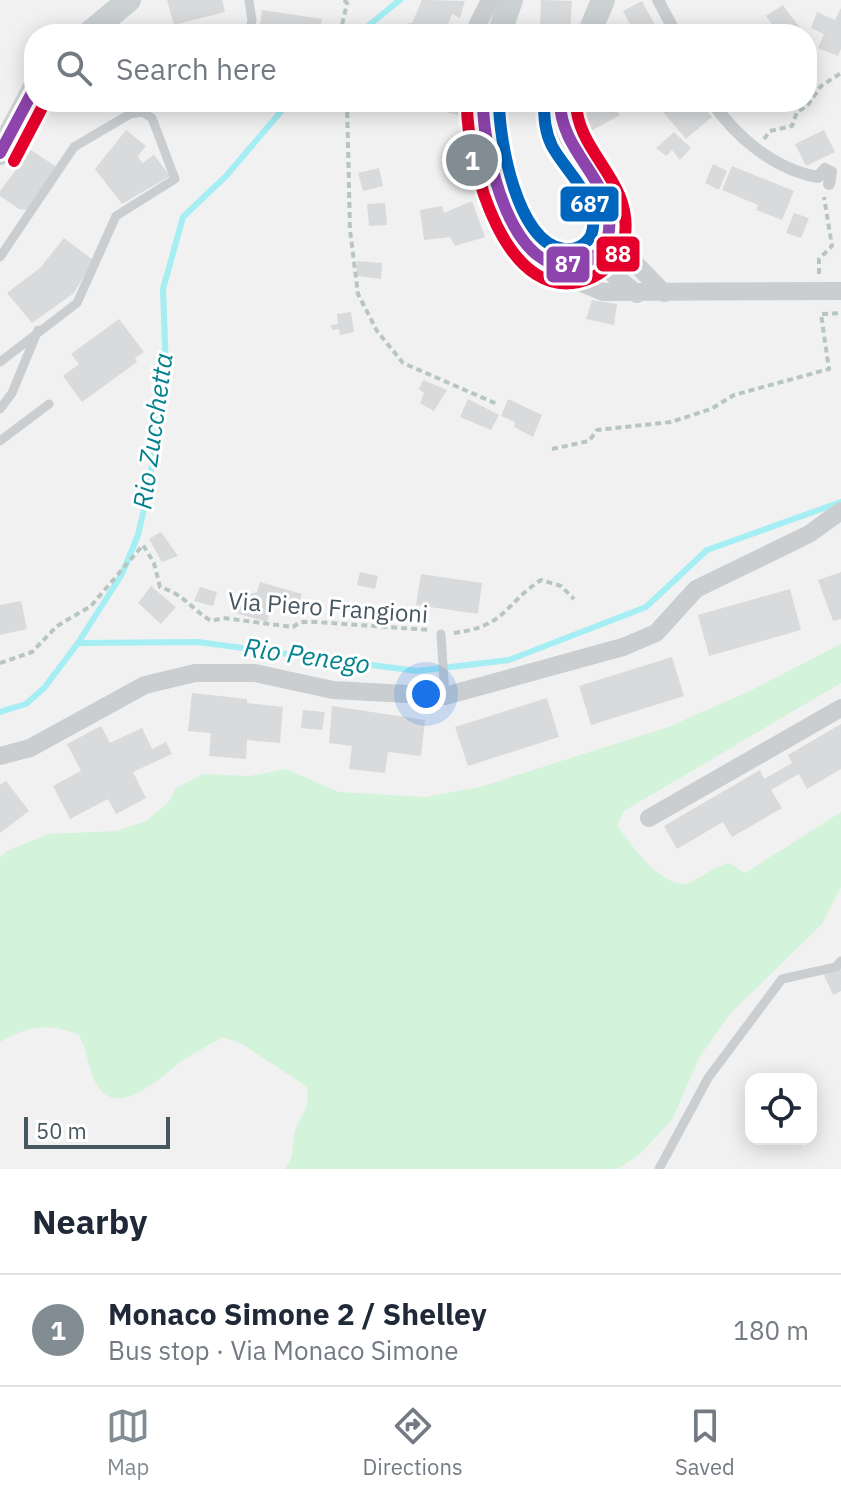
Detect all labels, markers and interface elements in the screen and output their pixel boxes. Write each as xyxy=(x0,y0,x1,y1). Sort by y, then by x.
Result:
search box xyxy=(24,24,817,112)
icon: search xyxy=(52,46,96,90)
text: Search here xyxy=(116,49,277,88)
pin: 1 xyxy=(446,130,498,190)
line badge: 687 xyxy=(559,185,620,223)
text: 687 xyxy=(570,189,610,218)
line badge: 88 xyxy=(595,235,641,273)
text: 88 xyxy=(605,239,631,268)
line badge: 87 xyxy=(545,245,591,284)
text: 87 xyxy=(555,249,581,278)
water label: Rio Zucchetta xyxy=(124,351,180,511)
street label: Via Piero Frangioni xyxy=(227,584,429,630)
water label: Rio Penego xyxy=(242,629,372,681)
your location xyxy=(406,674,446,714)
map controls xyxy=(745,1073,817,1145)
button: locate xyxy=(745,1073,817,1145)
scale bar xyxy=(24,1113,170,1149)
text: 50 m xyxy=(36,1116,87,1145)
text: Nearby xyxy=(32,1199,147,1243)
text: Monaco Simone 2 / Shelley xyxy=(108,1294,487,1333)
text: 1 xyxy=(50,1313,66,1347)
text: 180 m xyxy=(733,1313,809,1347)
text: Bus stop · Via Monaco Simone xyxy=(108,1333,459,1367)
tab: Map xyxy=(106,1404,150,1481)
tab: Directions xyxy=(363,1404,463,1481)
tab: Saved xyxy=(675,1404,735,1481)

